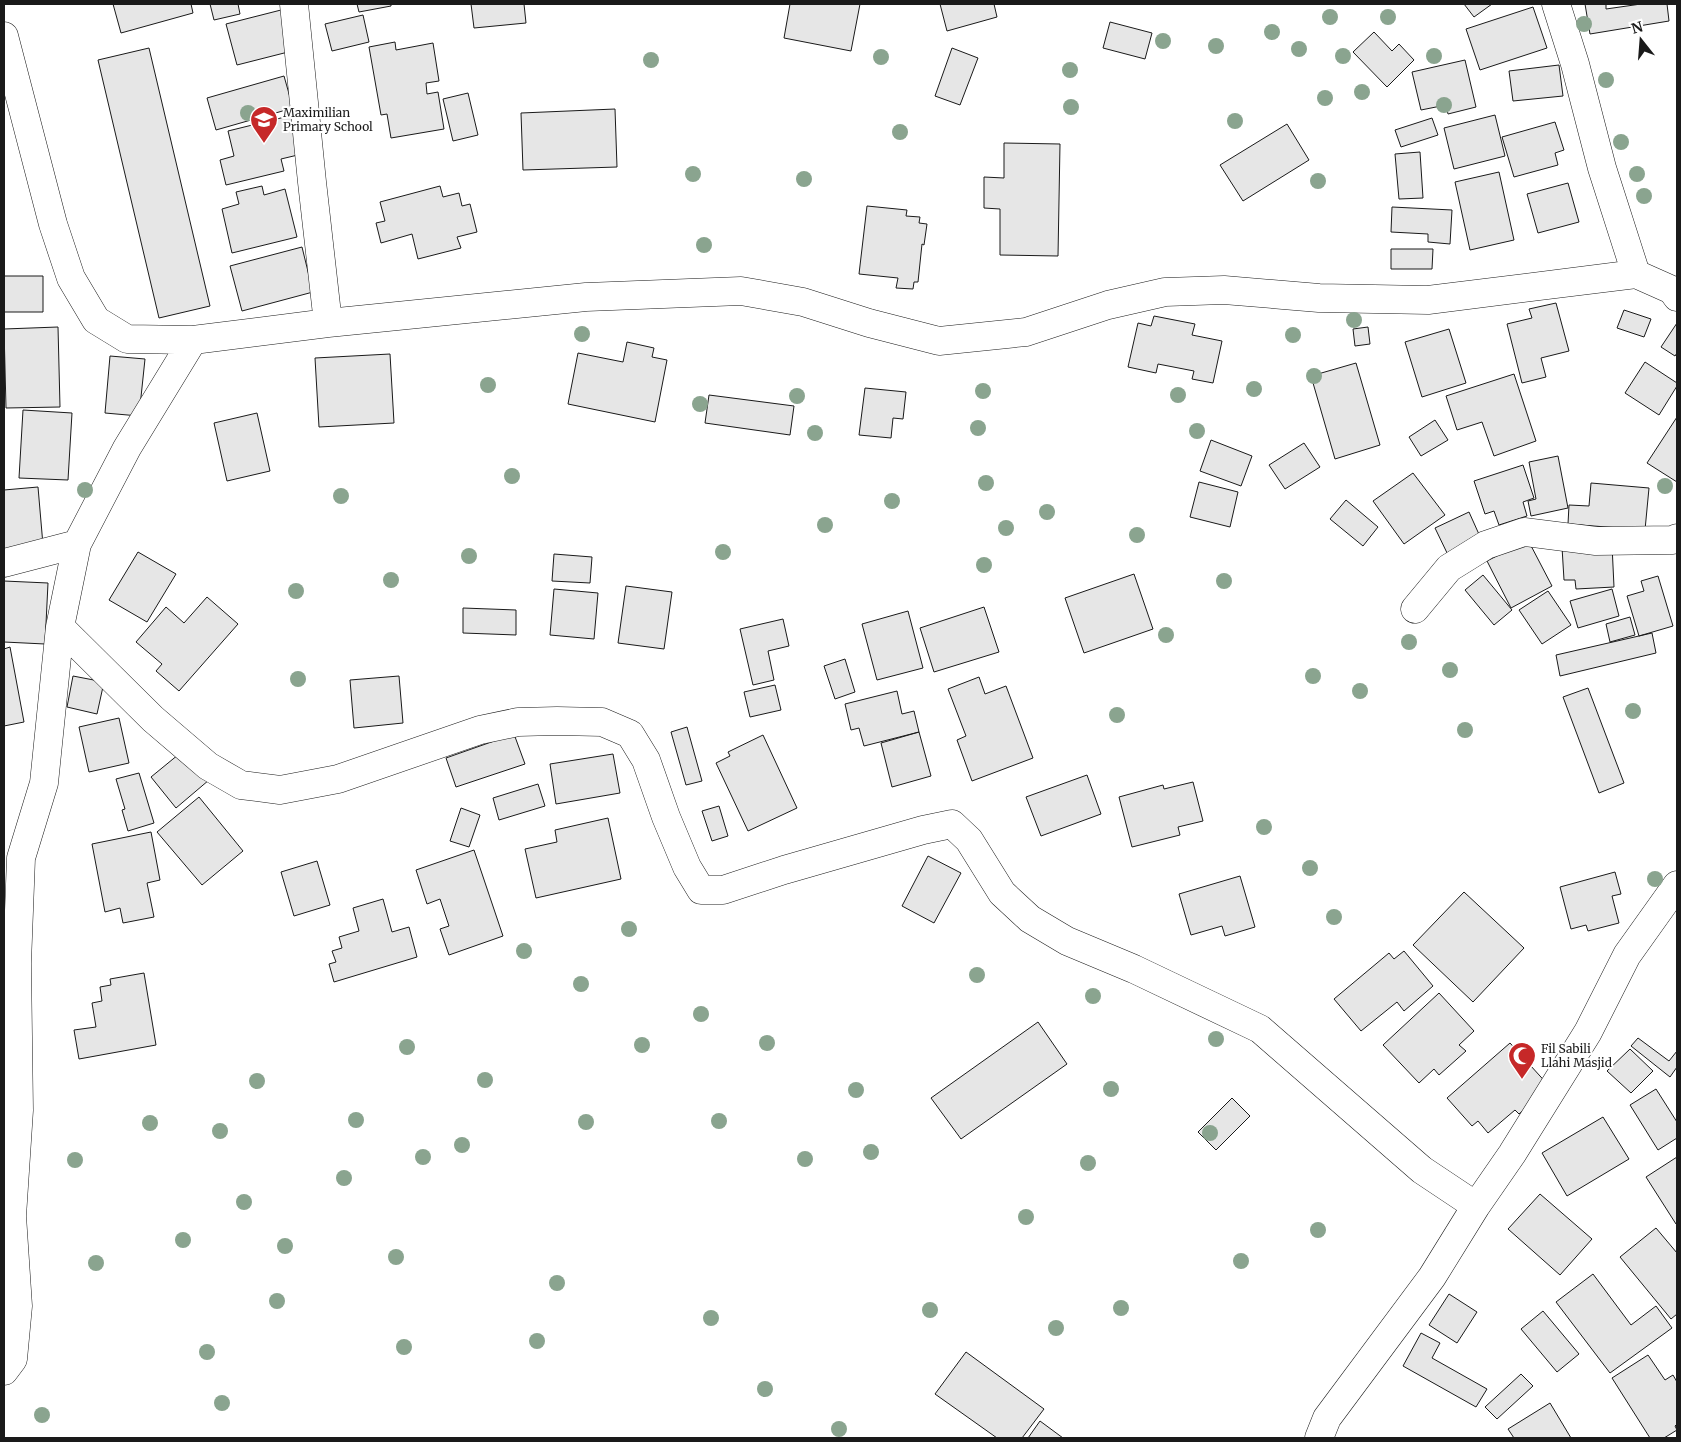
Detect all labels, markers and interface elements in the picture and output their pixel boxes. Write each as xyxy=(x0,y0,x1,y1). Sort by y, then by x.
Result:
north arrow xyxy=(1616,15,1666,65)
text: N xyxy=(1629,17,1645,38)
school or university icon: Maximilian Primary School xyxy=(249,105,279,144)
place label: Maximilian Primary School xyxy=(283,105,373,134)
mosque icon: Fil Sabili Llahi Masjid xyxy=(1507,1041,1537,1080)
place label: Fil Sabili Llahi Masjid xyxy=(1541,1041,1612,1070)

